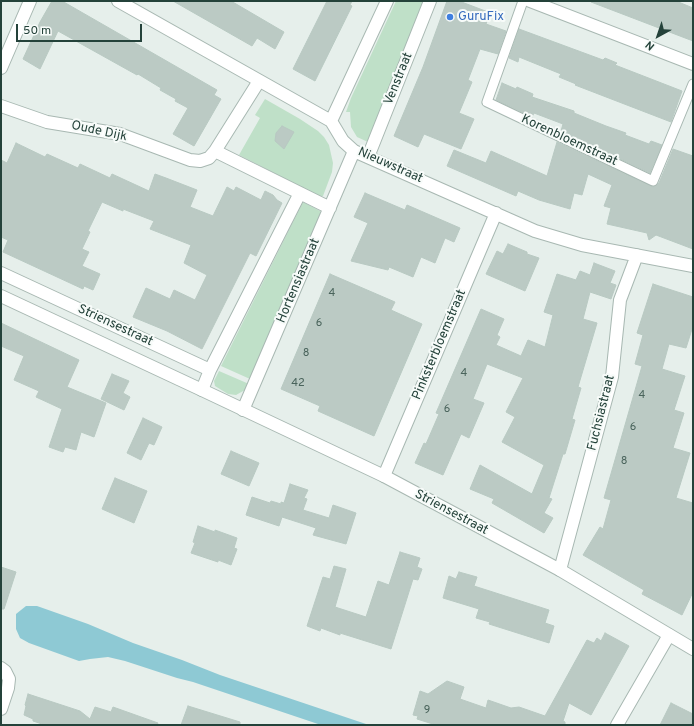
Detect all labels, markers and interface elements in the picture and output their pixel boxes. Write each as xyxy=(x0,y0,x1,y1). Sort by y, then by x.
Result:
place label: GuruFix xyxy=(458,9,504,25)
marker: GuruFix xyxy=(445,12,455,22)
scale bar xyxy=(18,16,144,42)
north arrow xyxy=(638,16,678,56)
text: 50 m xyxy=(23,23,51,39)
text: N xyxy=(643,37,658,53)
street label: Venstraat xyxy=(381,50,417,108)
street label: Korenbloemstraat xyxy=(518,112,620,170)
street label: Oude Dijk xyxy=(70,118,128,146)
street label: Nieuwstraat xyxy=(355,145,425,187)
street label: Hortensiastraat xyxy=(274,236,324,326)
house number: 4 xyxy=(329,287,335,301)
street label: Pinksterbloemstraat xyxy=(410,288,470,402)
street label: Striensestraat xyxy=(75,302,155,350)
house number: 6 xyxy=(316,317,322,331)
house number: 8 xyxy=(303,347,309,361)
house number: 4 xyxy=(461,367,467,381)
street label: Fuchsiastraat xyxy=(585,373,619,453)
house number: 42 xyxy=(291,377,305,391)
house number: 4 xyxy=(639,389,645,403)
house number: 6 xyxy=(444,403,450,417)
house number: 6 xyxy=(630,421,636,435)
house number: 8 xyxy=(621,455,627,469)
street label: Striensestraat xyxy=(411,487,491,539)
house number: 9 xyxy=(424,704,430,718)

